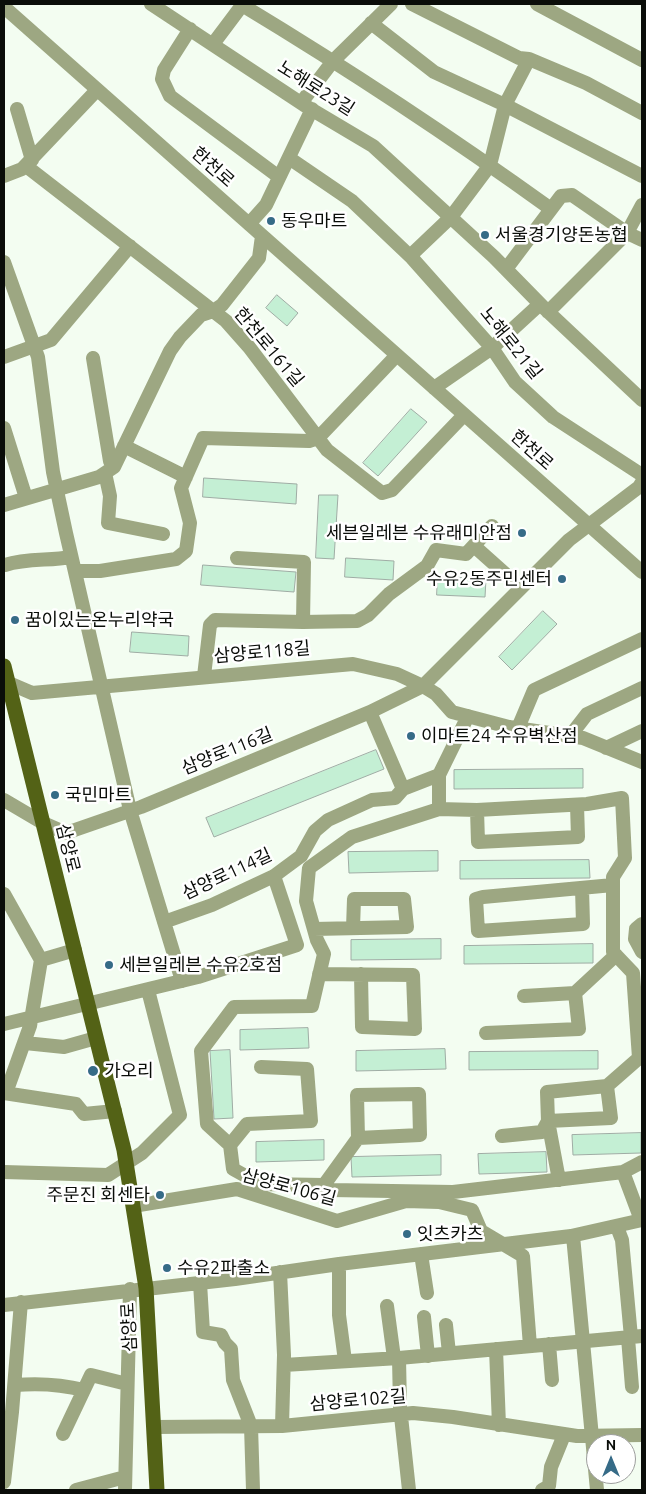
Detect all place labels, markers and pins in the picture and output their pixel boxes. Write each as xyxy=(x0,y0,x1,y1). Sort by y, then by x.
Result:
place label: 동우마트 xyxy=(281,210,347,232)
marker: 동우마트 xyxy=(265,215,277,227)
place label: 서울경기양돈농협 xyxy=(495,224,627,246)
marker: 서울경기양돈농협 xyxy=(479,229,491,241)
place label: 세븐일레븐 수유래미안점 xyxy=(326,522,512,544)
marker: 세븐일레븐 수유래미안점 xyxy=(516,527,528,539)
place label: 수유2동주민센터 xyxy=(426,568,552,590)
marker: 수유2동주민센터 xyxy=(556,573,568,585)
place label: 꿈이있는온누리약국 xyxy=(25,609,174,631)
marker: 꿈이있는온누리약국 xyxy=(9,614,21,626)
place label: 이마트24 수유벽산점 xyxy=(421,725,578,747)
marker: 이마트24 수유벽산점 xyxy=(405,730,417,742)
place label: 국민마트 xyxy=(65,784,131,806)
marker: 국민마트 xyxy=(49,789,61,801)
place label: 세븐일레븐 수유2호점 xyxy=(119,954,282,976)
marker: 세븐일레븐 수유2호점 xyxy=(103,959,115,971)
place label: 가오리 xyxy=(104,1060,154,1082)
marker: 가오리 xyxy=(86,1064,100,1078)
place label: 주문진 회센타 xyxy=(47,1184,150,1206)
marker: 주문진 회센타 xyxy=(154,1189,166,1201)
place label: 잇츠카츠 xyxy=(417,1223,483,1245)
marker: 잇츠카츠 xyxy=(401,1228,413,1240)
place label: 수유2파출소 xyxy=(177,1257,270,1279)
marker: 수유2파출소 xyxy=(161,1262,173,1274)

